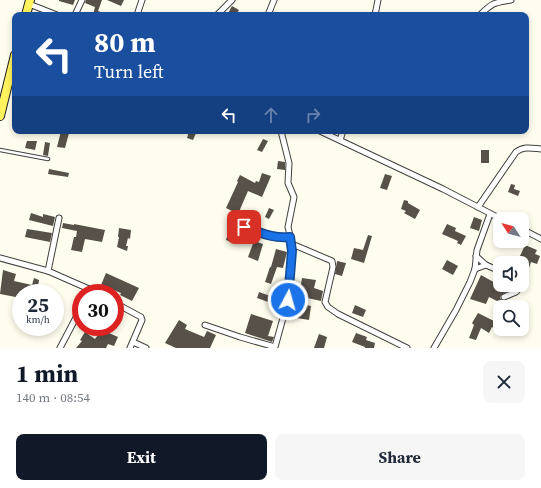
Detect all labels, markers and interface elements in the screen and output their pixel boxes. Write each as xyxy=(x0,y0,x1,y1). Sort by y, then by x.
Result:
text: 80 m xyxy=(94,23,156,61)
icon: left xyxy=(28,28,80,80)
text: Turn left xyxy=(94,59,164,84)
icon: left xyxy=(218,104,240,126)
icon: ahead xyxy=(260,104,282,126)
icon: right xyxy=(302,104,324,126)
pin xyxy=(227,210,261,244)
north arrow xyxy=(493,212,529,248)
map controls xyxy=(493,212,529,336)
icon: arrive xyxy=(233,216,255,238)
button: sound xyxy=(493,256,529,292)
position arrow xyxy=(267,279,309,321)
speed limit sign: 30 xyxy=(72,284,124,336)
text: 25 xyxy=(27,291,49,319)
button: search xyxy=(493,300,529,336)
text: km/h xyxy=(26,313,50,326)
text: 1 min xyxy=(16,357,78,390)
button: close xyxy=(483,361,525,403)
text: 140 m · 08:54 xyxy=(16,389,90,406)
button: Exit xyxy=(16,434,267,480)
button: Share xyxy=(275,434,525,480)

